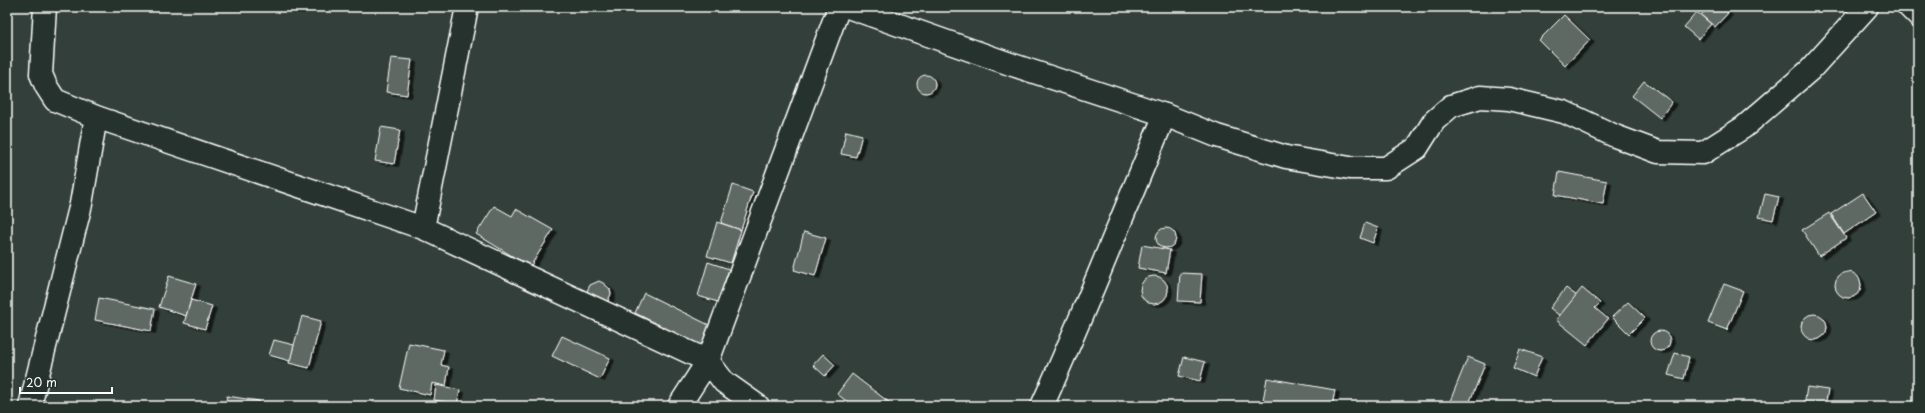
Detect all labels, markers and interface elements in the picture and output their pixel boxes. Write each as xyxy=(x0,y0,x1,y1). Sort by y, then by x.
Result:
scale bar xyxy=(20,369,112,395)
text: 20 m xyxy=(26,373,57,391)

